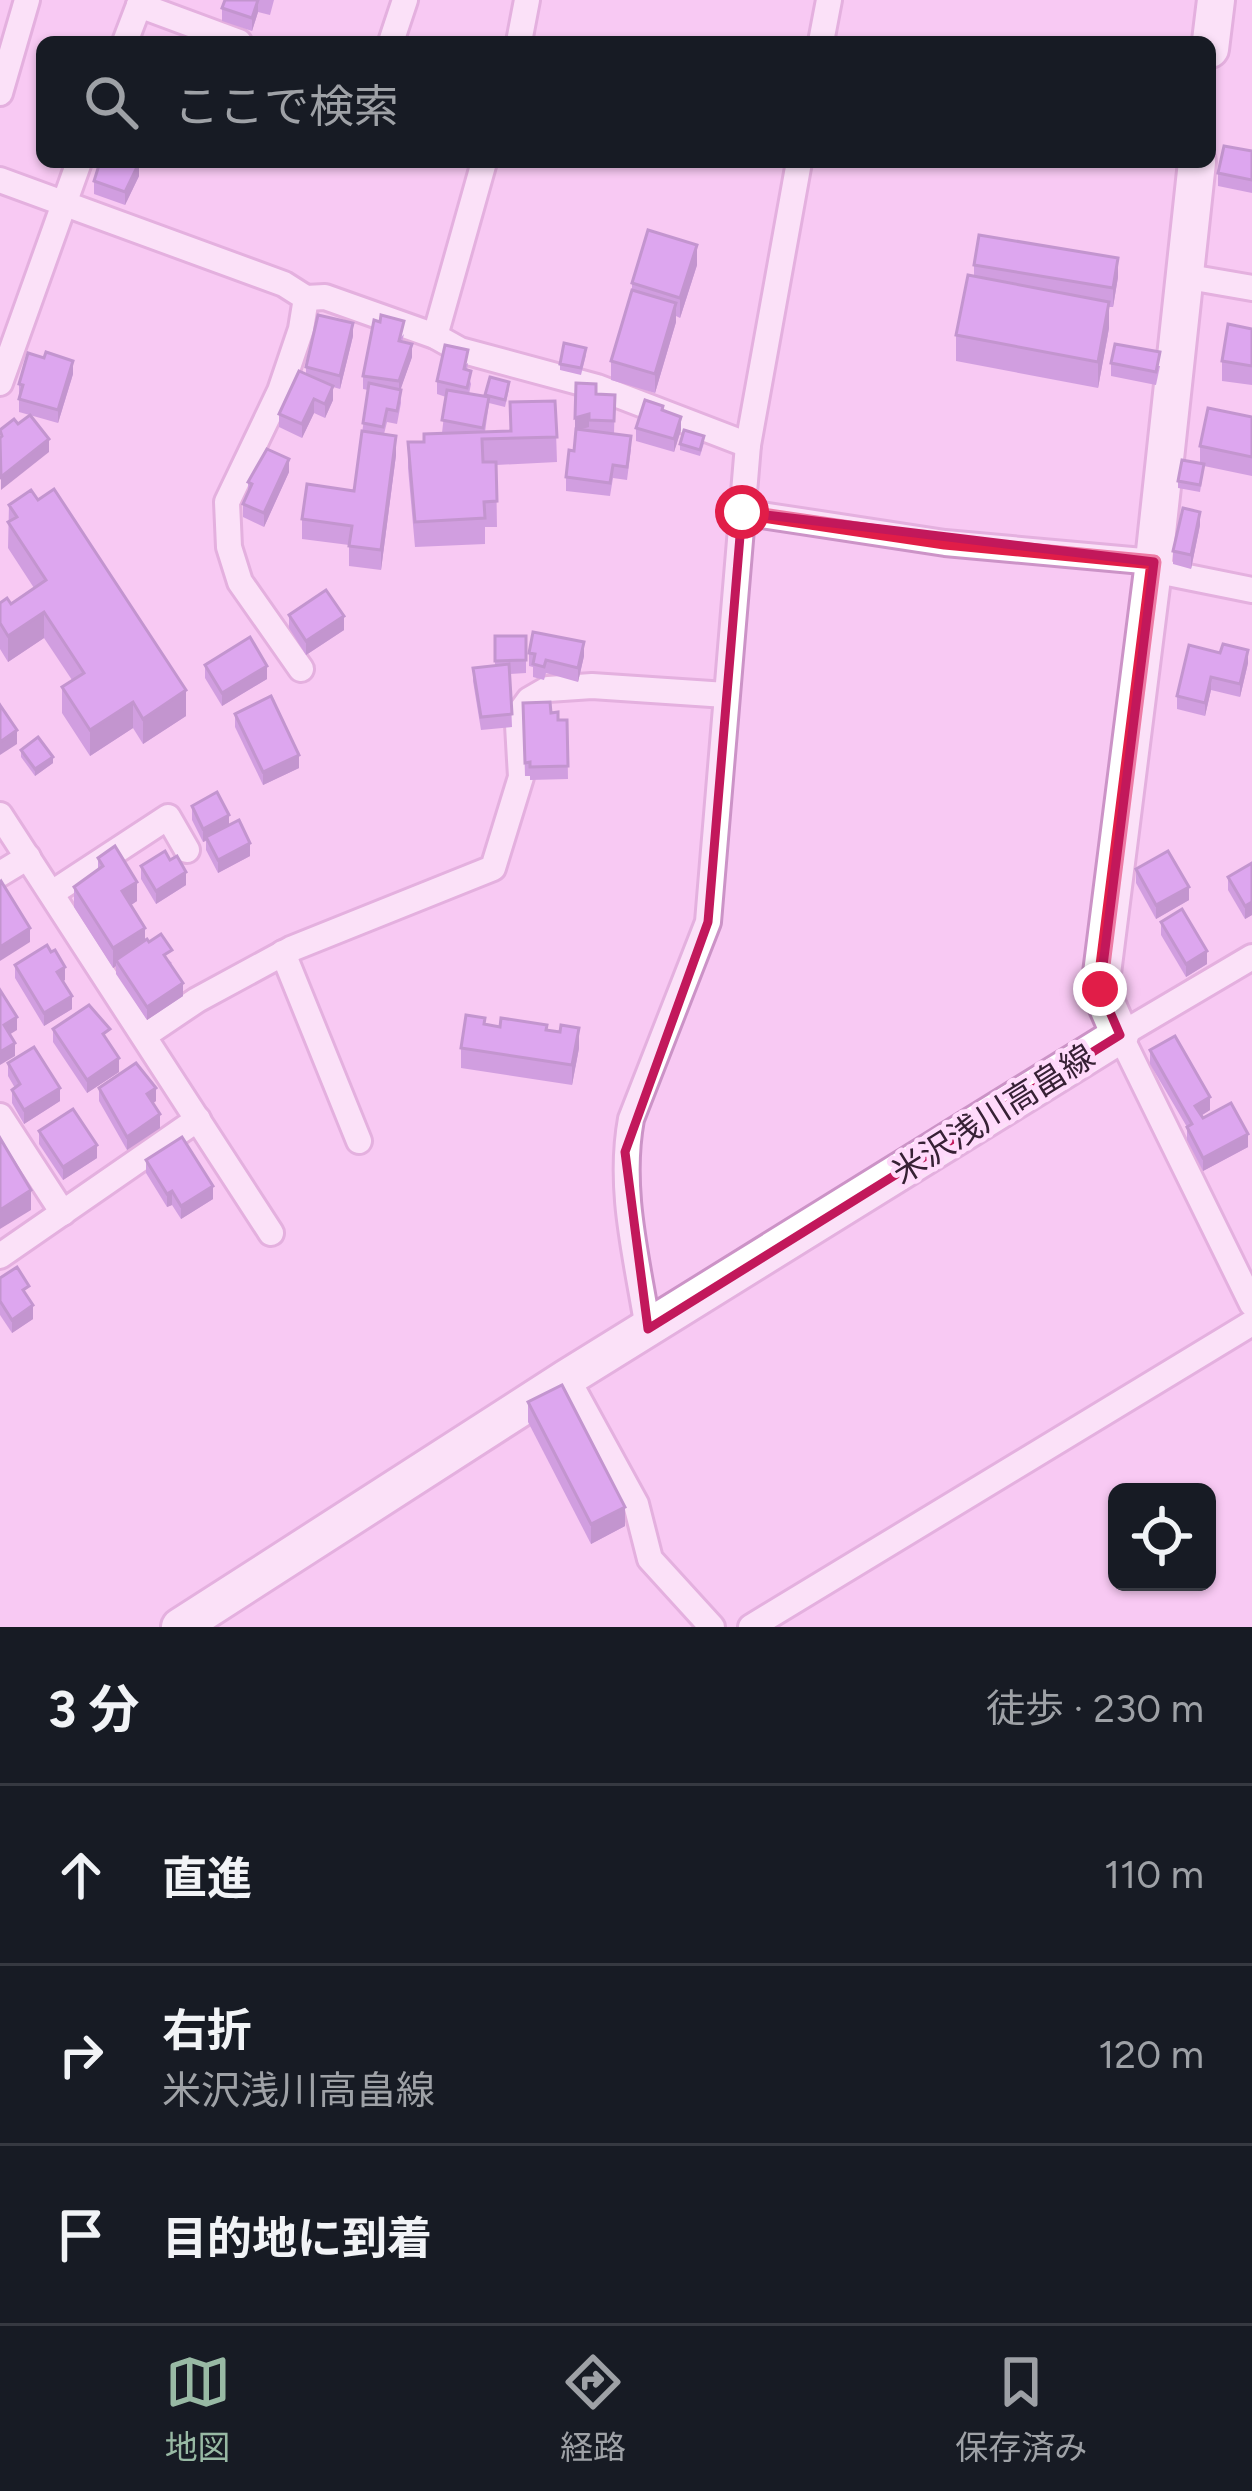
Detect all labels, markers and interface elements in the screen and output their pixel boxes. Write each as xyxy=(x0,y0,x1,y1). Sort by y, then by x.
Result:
search box xyxy=(36,36,1216,168)
icon: search xyxy=(78,69,144,135)
text: ここで検索 xyxy=(174,79,399,133)
route start xyxy=(715,485,769,539)
route end xyxy=(1073,962,1127,1016)
street label: 米沢浅川高畠線 xyxy=(885,1036,1101,1192)
map controls xyxy=(1108,1483,1216,1591)
button: locate xyxy=(1108,1483,1216,1591)
text: 3 分 xyxy=(48,1679,140,1740)
text: 徒歩 · 230 m xyxy=(986,1685,1204,1732)
icon: ahead xyxy=(48,1842,114,1908)
text: 直進 xyxy=(162,1851,252,1905)
text: 110 m xyxy=(1104,1851,1204,1898)
text: 右折 xyxy=(162,2003,252,2057)
icon: right xyxy=(48,2022,114,2088)
text: 120 m xyxy=(1098,2031,1204,2078)
text: 米沢浅川高畠線 xyxy=(162,2067,435,2114)
icon: arrive xyxy=(48,2202,114,2268)
text: 目的地に到着 xyxy=(162,2211,432,2265)
tab: 地図 xyxy=(165,2349,231,2469)
tab: 経路 xyxy=(560,2349,626,2469)
tab: 保存済み xyxy=(955,2349,1087,2469)

